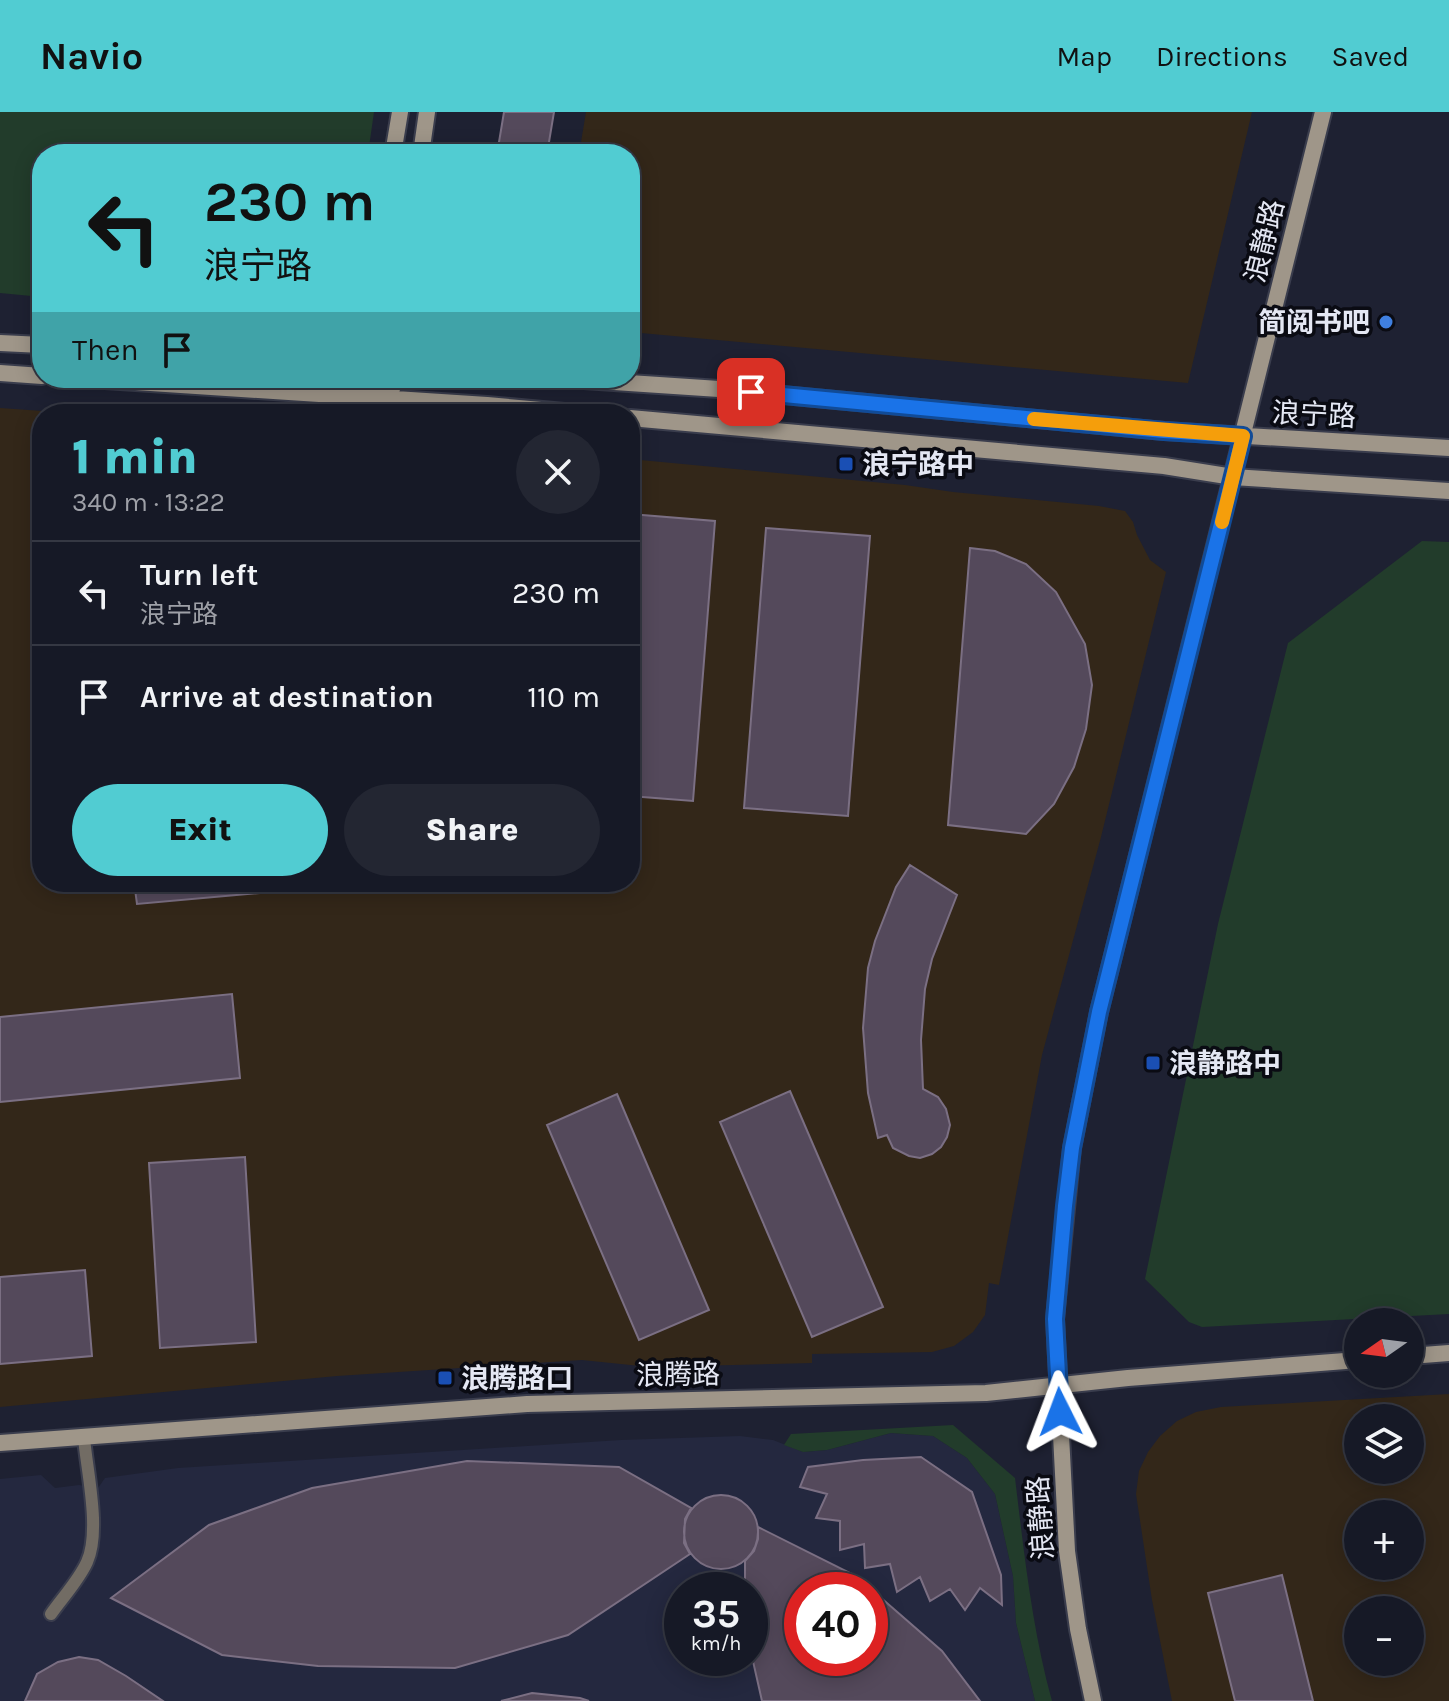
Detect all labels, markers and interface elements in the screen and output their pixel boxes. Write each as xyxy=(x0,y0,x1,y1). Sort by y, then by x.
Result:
text: Navio xyxy=(40,34,143,79)
text: Map xyxy=(1057,40,1112,73)
text: Directions xyxy=(1156,40,1288,73)
text: Saved xyxy=(1332,40,1409,73)
text: 230 m xyxy=(204,169,375,234)
icon: left xyxy=(72,176,176,280)
street label: 浪静路 xyxy=(1238,196,1291,286)
text: 浪宁路 xyxy=(204,245,312,287)
place label: 简阅书吧 xyxy=(1258,306,1370,339)
marker: 简阅书吧 xyxy=(1377,313,1395,331)
icon: arrive xyxy=(155,328,199,372)
text: Then xyxy=(72,332,139,368)
pin xyxy=(717,358,785,426)
icon: arrive xyxy=(729,370,773,414)
street label: 浪宁路 xyxy=(1271,396,1357,433)
text: 1 min xyxy=(72,429,198,485)
button: close xyxy=(516,430,600,514)
place label: 浪宁路中 xyxy=(862,448,974,481)
marker: 浪宁路中 xyxy=(837,455,855,473)
text: 340 m · 13:22 xyxy=(72,487,225,518)
text: Turn left xyxy=(140,557,258,593)
icon: left xyxy=(72,571,116,615)
text: 230 m xyxy=(512,575,600,611)
text: 浪宁路 xyxy=(140,599,218,630)
icon: arrive xyxy=(72,675,116,719)
text: Arrive at destination xyxy=(140,679,434,715)
text: 110 m xyxy=(527,679,600,715)
button: Exit xyxy=(72,784,328,876)
button: Share xyxy=(344,784,600,876)
place label: 浪静路中 xyxy=(1169,1047,1281,1080)
marker: 浪静路中 xyxy=(1144,1054,1162,1072)
north arrow xyxy=(1344,1308,1424,1388)
map controls xyxy=(1344,1308,1424,1676)
street label: 浪腾路 xyxy=(636,1357,720,1392)
place label: 浪腾路口 xyxy=(461,1362,573,1395)
marker: 浪腾路口 xyxy=(436,1369,454,1387)
position arrow xyxy=(1018,1370,1102,1454)
button: layers xyxy=(1344,1404,1424,1484)
street label: 浪静路 xyxy=(1021,1475,1060,1561)
button: + xyxy=(1344,1500,1424,1580)
speed limit sign: 40 xyxy=(784,1572,888,1676)
text: 35 xyxy=(692,1590,740,1637)
button: − xyxy=(1344,1596,1424,1676)
text: km/h xyxy=(691,1632,741,1655)

